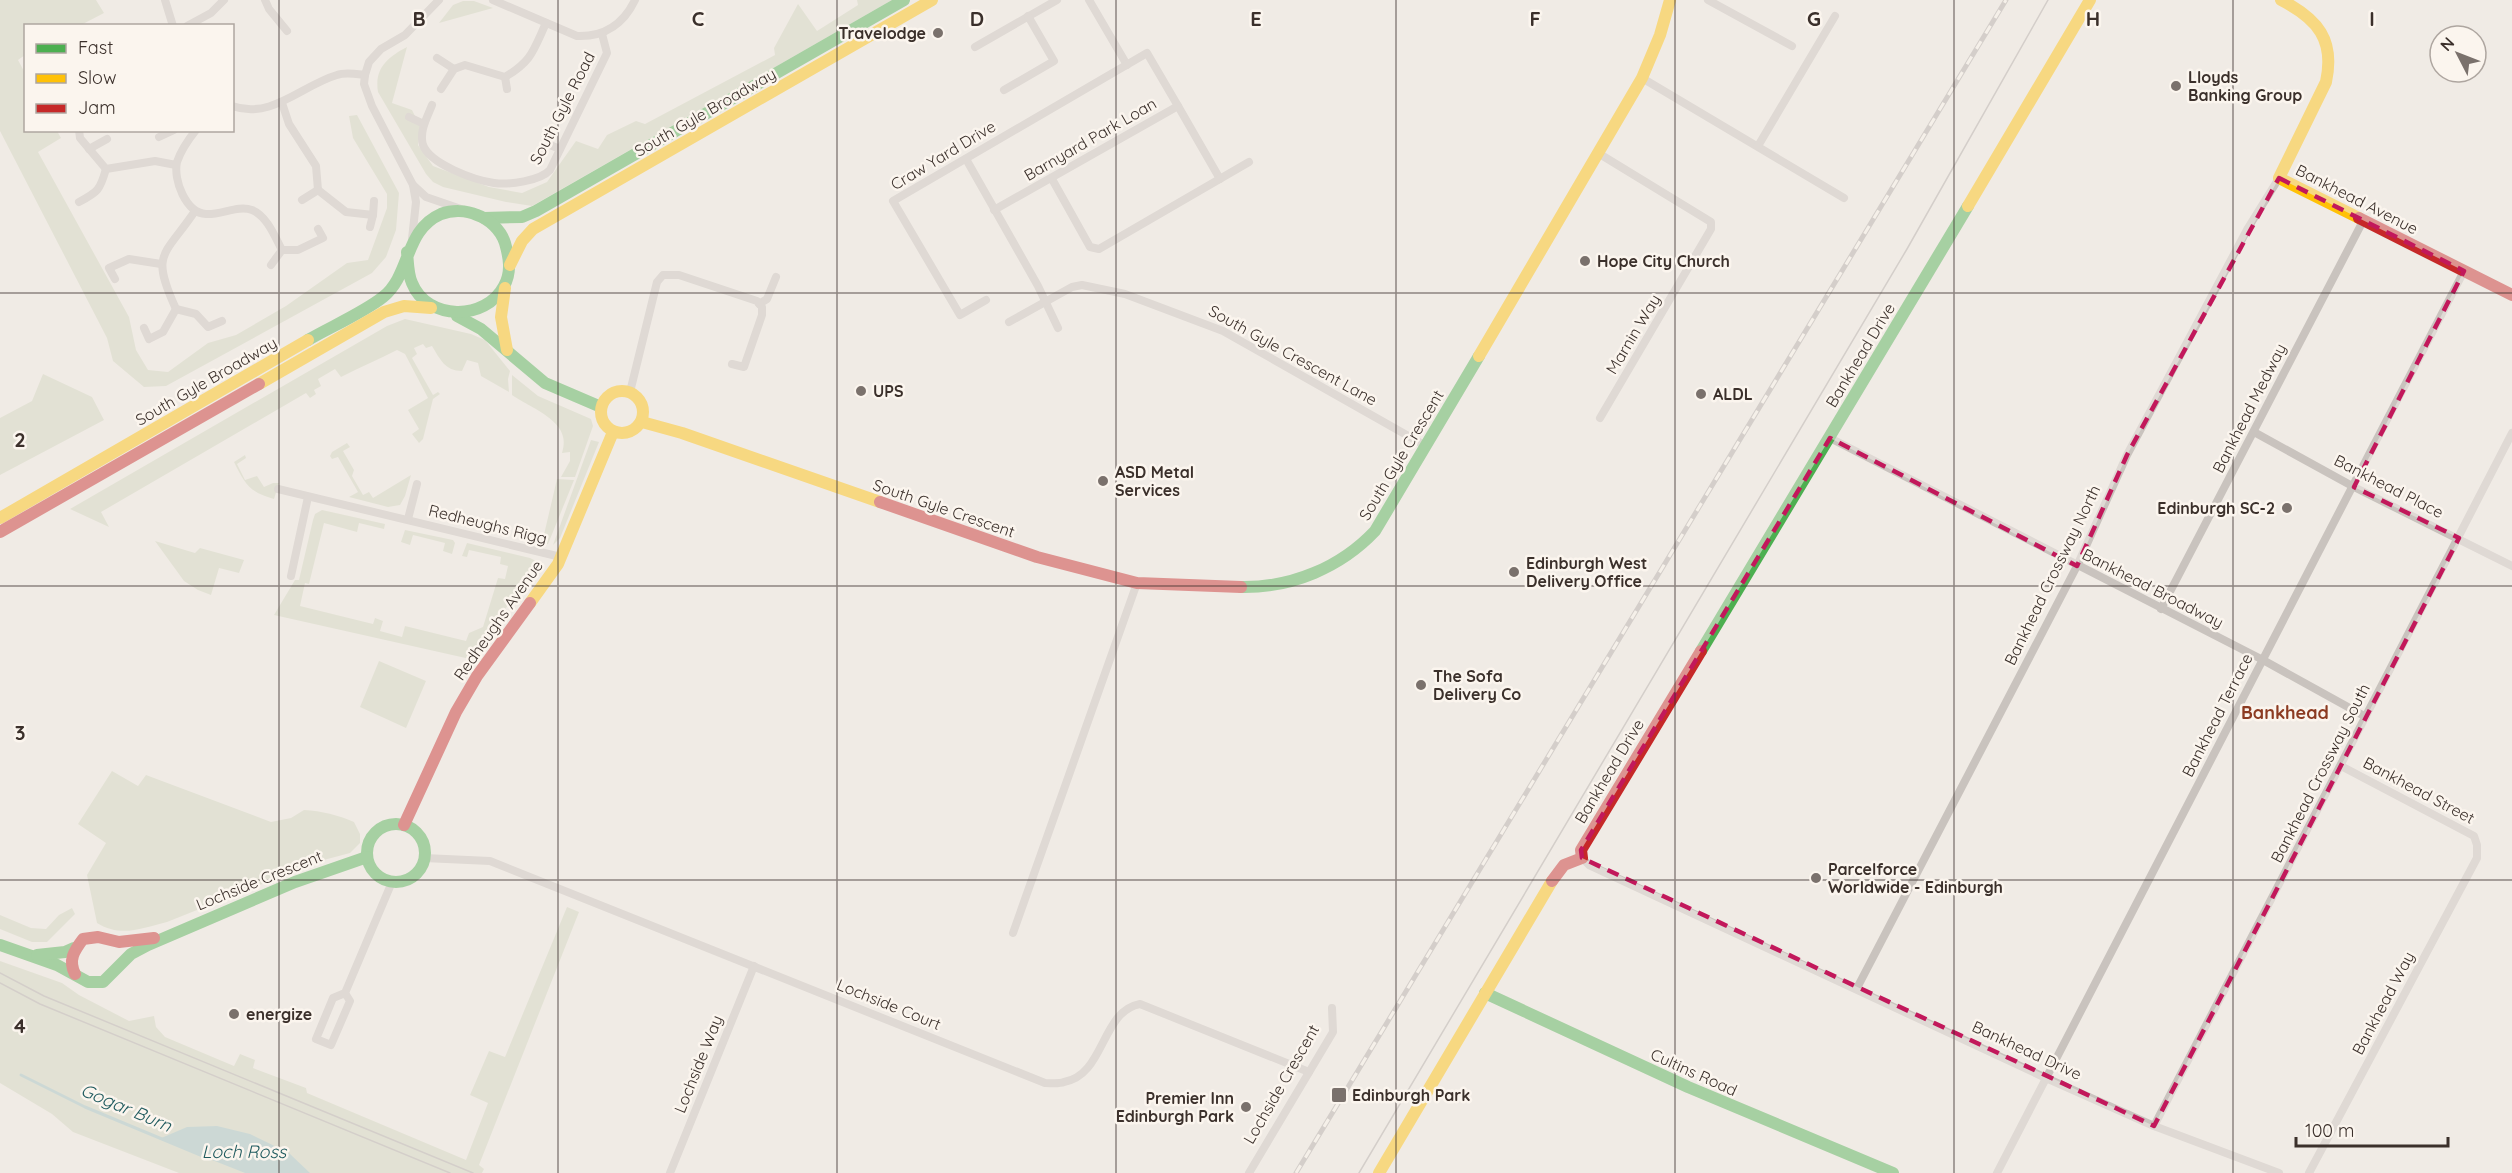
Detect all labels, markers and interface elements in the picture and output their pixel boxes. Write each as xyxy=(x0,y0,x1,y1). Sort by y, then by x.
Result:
text: B xyxy=(412,6,426,31)
text: C xyxy=(692,6,705,31)
text: D xyxy=(970,6,984,31)
text: E xyxy=(1250,6,1262,31)
text: F xyxy=(1529,6,1541,31)
text: G xyxy=(1807,6,1821,31)
text: H xyxy=(2086,6,2100,31)
text: I xyxy=(2369,6,2375,31)
place label: Travelodge xyxy=(838,23,926,43)
legend xyxy=(24,24,234,132)
north arrow xyxy=(2428,24,2488,84)
marker: Travelodge xyxy=(931,26,945,40)
text: N xyxy=(2435,33,2458,55)
text: Fast xyxy=(78,36,113,59)
street label: South Gyle Road xyxy=(525,48,599,168)
street label: South Gyle Broadway xyxy=(631,63,779,161)
text: Slow xyxy=(78,66,116,89)
place label: Lloyds Banking Group xyxy=(2188,67,2302,105)
marker: Lloyds Banking Group xyxy=(2169,79,2183,93)
street label: Barnyard Park Loan xyxy=(1020,93,1160,185)
text: Jam xyxy=(78,96,116,119)
street label: Craw Yard Drive xyxy=(887,116,999,194)
street label: Bankhead Avenue xyxy=(2293,160,2421,238)
place label: Hope City Church xyxy=(1597,251,1730,271)
marker: Hope City Church xyxy=(1578,254,1592,268)
street label: Marnin Way xyxy=(1601,290,1665,378)
street label: Bankhead Drive xyxy=(1821,299,1899,411)
street label: South Gyle Crescent Lane xyxy=(1205,300,1381,410)
street label: South Gyle Broadway xyxy=(132,332,280,430)
street label: Bankhead Medway xyxy=(2208,340,2290,476)
place label: UPS xyxy=(873,381,903,401)
marker: UPS xyxy=(854,384,868,398)
place label: ALDL xyxy=(1713,384,1753,404)
street label: South Gyle Crescent xyxy=(1354,386,1448,524)
marker: ALDL xyxy=(1694,387,1708,401)
text: 2 xyxy=(14,427,26,452)
street label: Bankhead Place xyxy=(2331,450,2447,522)
place label: ASD Metal Services xyxy=(1115,462,1194,500)
street label: South Gyle Crescent xyxy=(871,474,1017,542)
marker: ASD Metal Services xyxy=(1096,474,1110,488)
street label: Bankhead Crossway North xyxy=(2000,482,2104,668)
place label: Edinburgh SC-2 xyxy=(2157,498,2275,518)
street label: Redheughs Rigg xyxy=(427,500,549,548)
marker: Edinburgh SC-2 xyxy=(2280,501,2294,515)
street label: Bankhead Broadway xyxy=(2079,544,2227,632)
place label: Edinburgh West Delivery Office xyxy=(1526,553,1647,591)
street label: Redheughs Avenue xyxy=(449,556,547,684)
marker: Edinburgh West Delivery Office xyxy=(1507,565,1521,579)
street label: Bankhead Terrace xyxy=(2177,650,2257,780)
place label: The Sofa Delivery Co xyxy=(1433,666,1521,704)
marker: The Sofa Delivery Co xyxy=(1414,678,1428,692)
street label: Bankhead Crossway South xyxy=(2266,680,2374,866)
district label: Bankhead xyxy=(2241,701,2329,724)
street label: Bankhead Drive xyxy=(1570,715,1648,827)
text: 3 xyxy=(15,720,25,745)
street label: Bankhead Street xyxy=(2360,752,2478,828)
street label: Lochside Crescent xyxy=(193,846,325,914)
place label: Parcelforce Worldwide - Edinburgh xyxy=(1828,859,2003,897)
marker: Parcelforce Worldwide - Edinburgh xyxy=(1809,871,1823,885)
street label: Bankhead Way xyxy=(2347,948,2419,1058)
street label: Lochside Court xyxy=(834,974,944,1034)
place label: energize xyxy=(246,1004,312,1024)
marker: energize xyxy=(227,1007,241,1021)
street label: Lochside Way xyxy=(669,1012,727,1116)
text: 4 xyxy=(14,1013,26,1038)
street label: Bankhead Drive xyxy=(1969,1016,2085,1084)
street label: Lochside Crescent xyxy=(1239,1021,1323,1147)
street label: Cultins Road xyxy=(1648,1044,1740,1100)
water label: Gogar Burn xyxy=(77,1078,176,1137)
place label: Edinburgh Park xyxy=(1352,1085,1470,1105)
marker: Edinburgh Park xyxy=(1330,1086,1348,1104)
place label: Premier Inn Edinburgh Park xyxy=(1116,1088,1234,1126)
marker: Premier Inn Edinburgh Park xyxy=(1239,1100,1253,1114)
scale bar xyxy=(2296,1110,2448,1148)
text: 100 m xyxy=(2305,1119,2354,1142)
water label: Loch Ross xyxy=(202,1140,288,1163)

